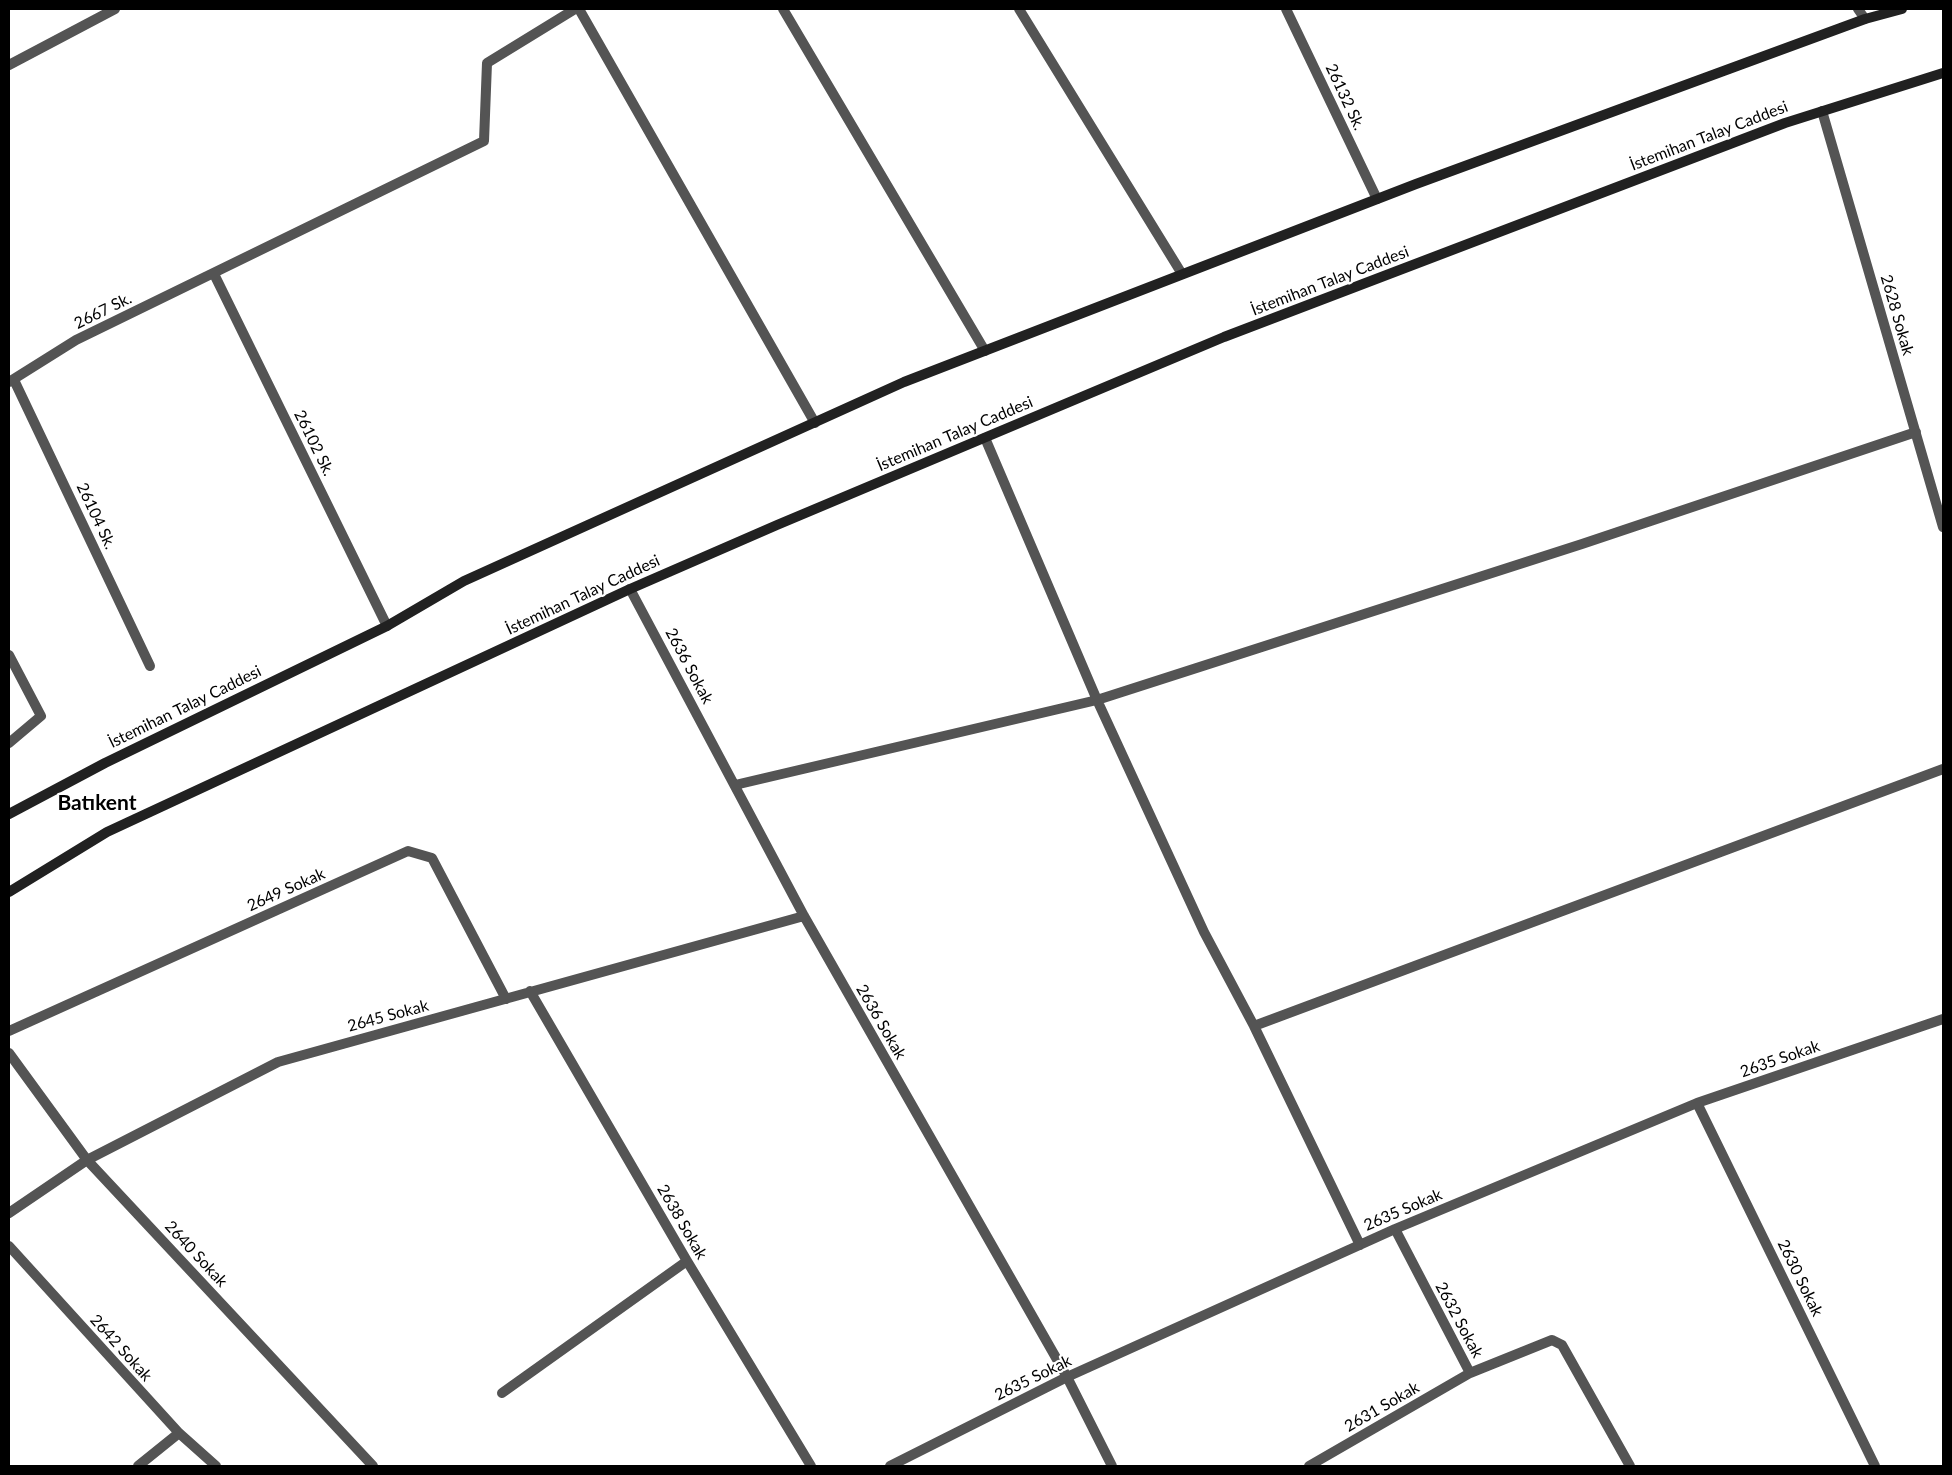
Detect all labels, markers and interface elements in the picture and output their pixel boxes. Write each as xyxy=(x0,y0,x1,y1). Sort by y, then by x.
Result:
street label: 26132 Sk. xyxy=(1321,61,1369,133)
street label: İstemihan Talay Caddesi xyxy=(1627,97,1791,175)
street label: İstemihan Talay Caddesi xyxy=(1248,242,1412,320)
street label: 2628 Sokak xyxy=(1876,272,1918,358)
street label: 2667 Sk. xyxy=(71,289,135,333)
street label: İstemihan Talay Caddesi xyxy=(874,392,1036,476)
street label: 26102 Sk. xyxy=(290,407,338,479)
street label: 26104 Sk. xyxy=(72,480,120,552)
street label: İstemihan Talay Caddesi xyxy=(503,551,663,639)
street label: 2636 Sokak xyxy=(661,625,717,707)
street label: İstemihan Talay Caddesi xyxy=(106,662,264,752)
district label: Batıkent xyxy=(57,790,137,816)
street label: 2649 Sokak xyxy=(244,864,328,916)
street label: 2636 Sokak xyxy=(852,981,910,1063)
street label: 2645 Sokak xyxy=(345,996,431,1036)
street label: 2635 Sokak xyxy=(1738,1036,1822,1082)
street label: 2638 Sokak xyxy=(653,1181,711,1263)
street label: 2635 Sokak xyxy=(1361,1185,1445,1235)
street label: 2640 Sokak xyxy=(161,1217,231,1291)
street label: 2630 Sokak xyxy=(1773,1236,1827,1320)
street label: 2632 Sokak xyxy=(1431,1279,1487,1361)
street label: 2642 Sokak xyxy=(86,1311,156,1385)
street label: 2635 Sokak xyxy=(991,1351,1075,1405)
street label: 2631 Sokak xyxy=(1341,1378,1423,1436)

